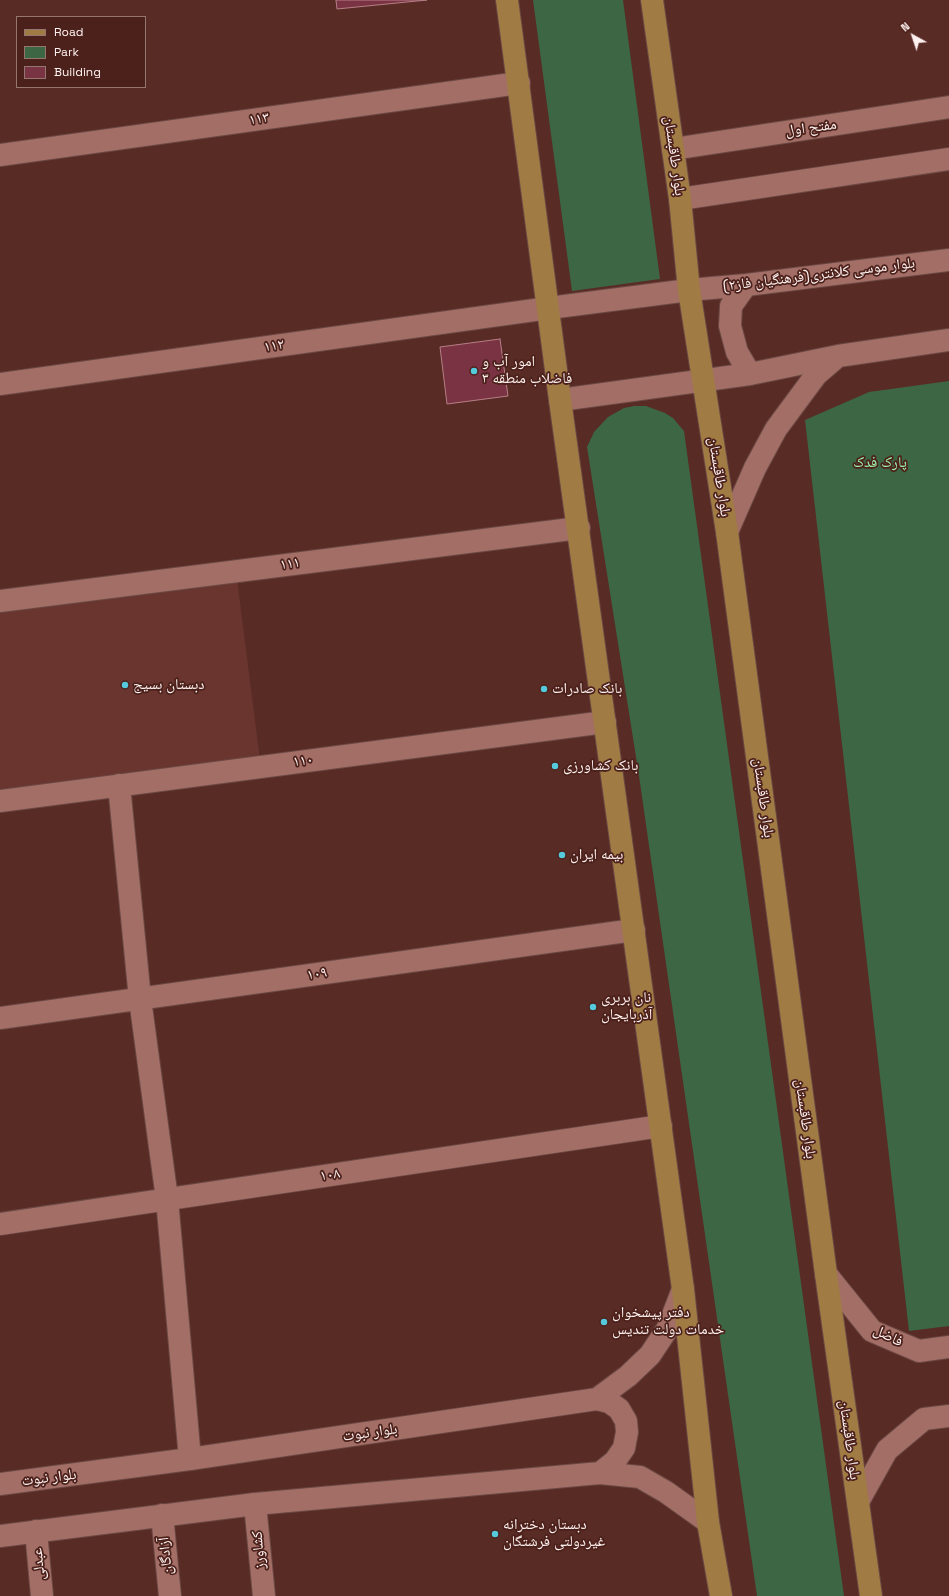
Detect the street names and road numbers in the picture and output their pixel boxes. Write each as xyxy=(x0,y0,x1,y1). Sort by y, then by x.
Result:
street label: ۱۱۳ xyxy=(248,109,270,129)
street label: بلوار طاقبستان xyxy=(659,115,689,197)
street label: مفتح اول xyxy=(784,116,838,140)
street label: بلوار موسی کلانتری(فرهنگیان فاز۲) xyxy=(722,254,916,296)
street label: ۱۱۲ xyxy=(263,336,285,356)
street label: بلوار طاقبستان xyxy=(704,436,734,518)
street label: ۱۱۱ xyxy=(279,554,301,574)
street label: ۱۱۰ xyxy=(292,751,314,771)
street label: بلوار طاقبستان xyxy=(748,757,778,839)
street label: ۱۰۹ xyxy=(306,964,328,984)
street label: بلوار طاقبستان xyxy=(790,1078,820,1160)
street label: ۱۰۸ xyxy=(319,1165,341,1185)
street label: فاضل xyxy=(870,1321,906,1351)
street label: بلوار طاقبستان xyxy=(834,1399,864,1481)
street label: بلوار نبوت xyxy=(341,1420,399,1446)
street label: بلوار نبوت xyxy=(21,1466,77,1490)
street label: کشاورز xyxy=(248,1530,270,1570)
street label: آزادگان xyxy=(155,1536,177,1576)
street label: عبدلی xyxy=(29,1547,49,1581)

